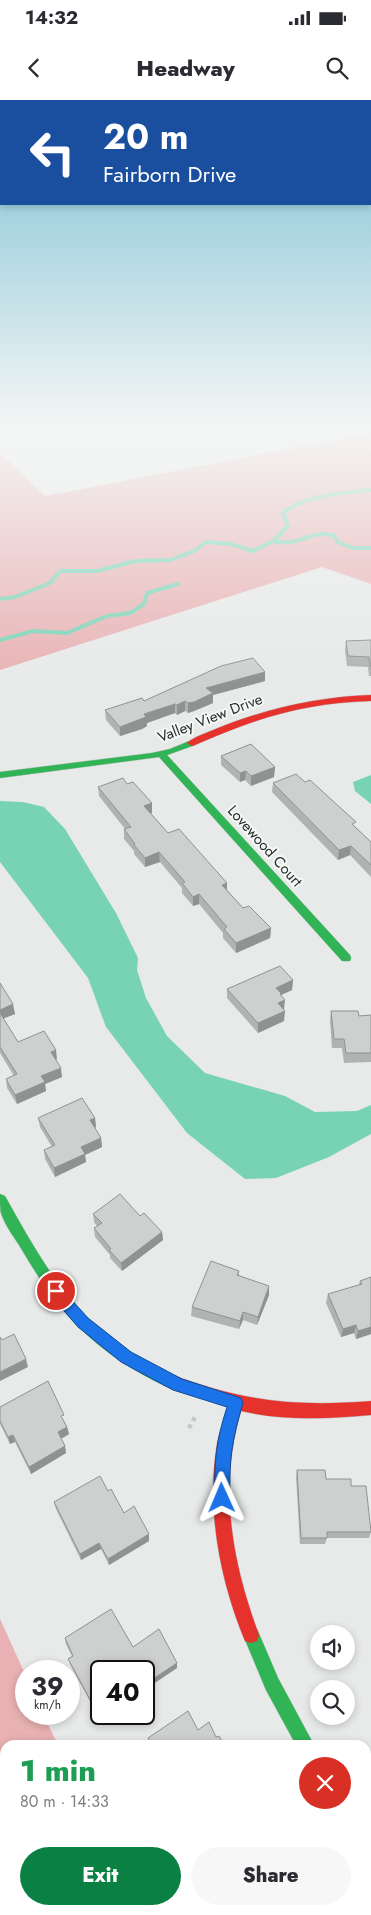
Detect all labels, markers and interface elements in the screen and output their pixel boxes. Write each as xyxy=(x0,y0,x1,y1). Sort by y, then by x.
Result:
text: 14:32 xyxy=(25,4,78,31)
text: Headway xyxy=(136,52,235,84)
icon: back xyxy=(20,54,48,82)
icon: search xyxy=(323,54,351,82)
text: 20 m xyxy=(103,112,188,162)
icon: left xyxy=(20,120,85,185)
text: Fairborn Drive xyxy=(103,158,236,190)
street label: Valley View Drive xyxy=(154,688,266,748)
street label: Lovewood Court xyxy=(222,800,308,892)
pin xyxy=(35,1270,77,1312)
icon: arrive xyxy=(42,1277,70,1305)
position arrow xyxy=(195,1471,247,1523)
map controls xyxy=(310,1625,355,1725)
button: sound xyxy=(310,1625,355,1670)
speed limit sign: 40 xyxy=(90,1660,155,1725)
text: 39 xyxy=(31,1668,64,1704)
button: search xyxy=(310,1680,355,1725)
text: km/h xyxy=(34,1696,61,1714)
text: 1 min xyxy=(20,1749,96,1792)
button: close xyxy=(299,1757,351,1809)
text: 80 m · 14:33 xyxy=(20,1790,109,1813)
button: Exit xyxy=(20,1847,181,1905)
button: Share xyxy=(191,1847,351,1905)

